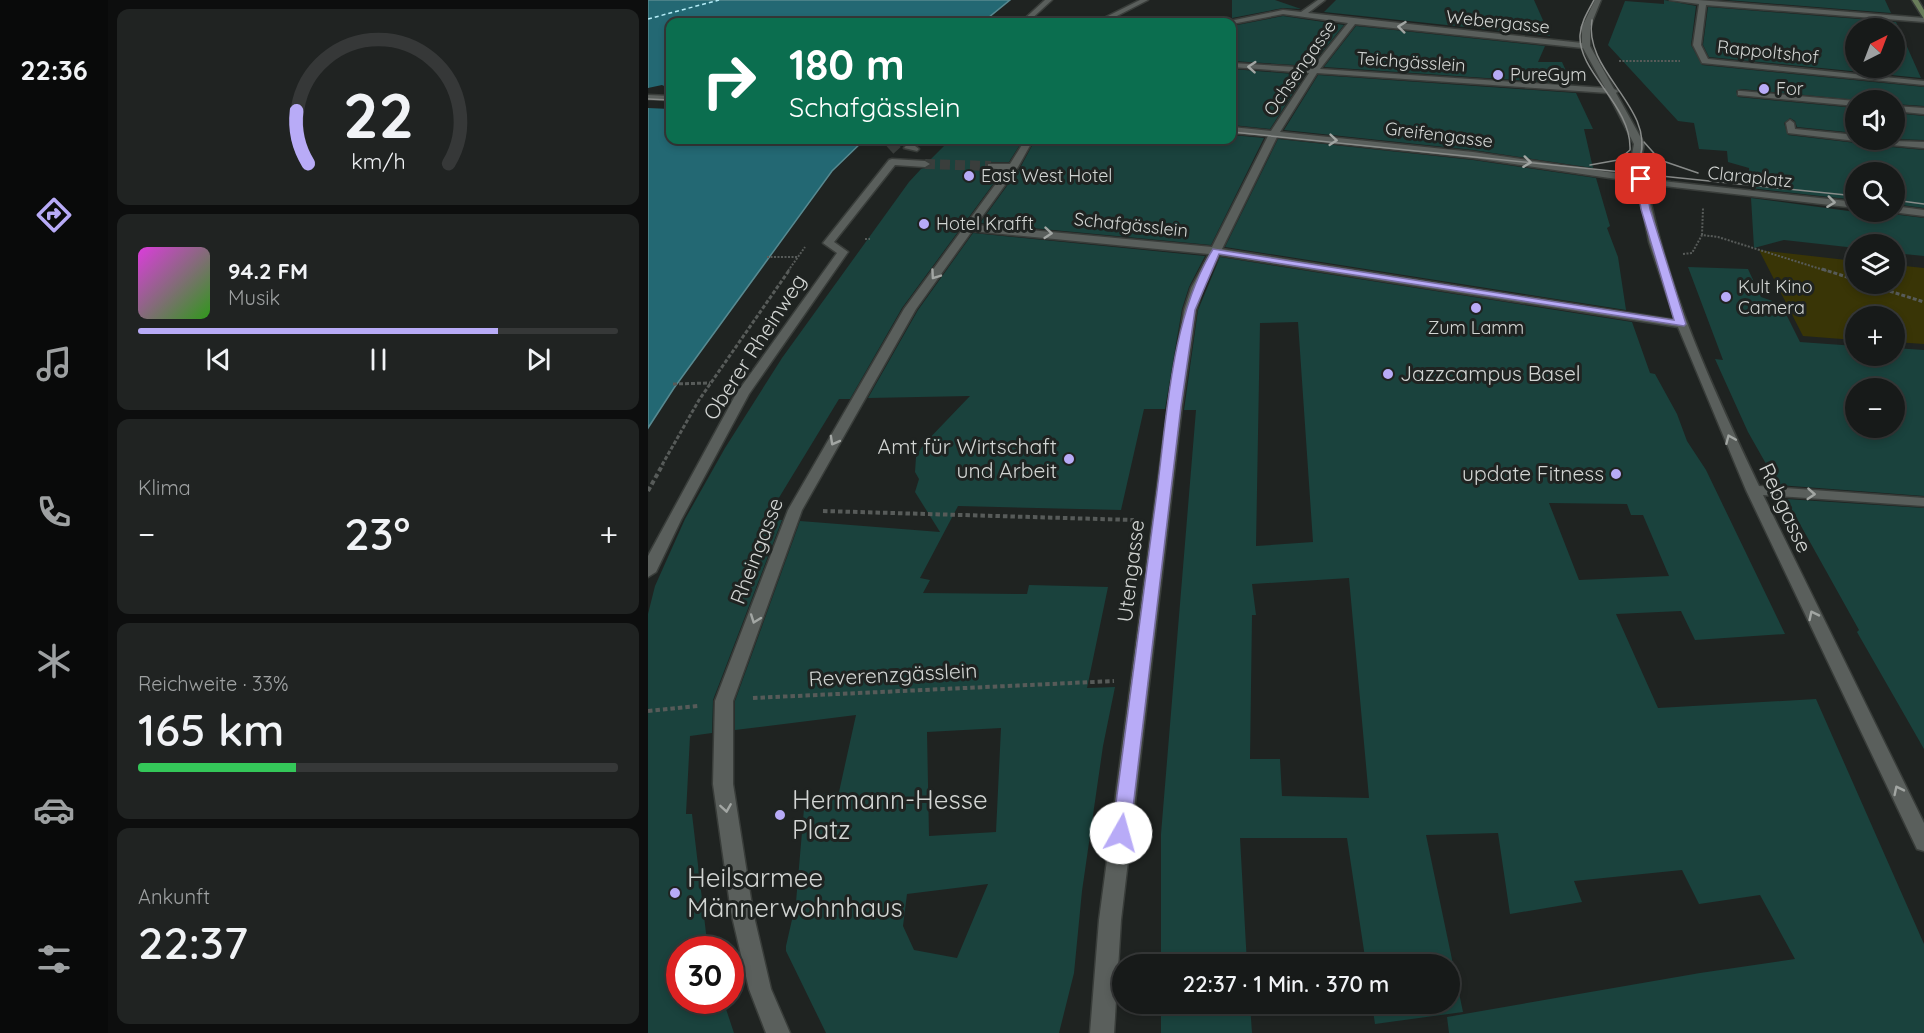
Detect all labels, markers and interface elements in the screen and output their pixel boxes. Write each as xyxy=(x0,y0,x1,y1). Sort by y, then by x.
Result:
street label: Webergasse xyxy=(1445,5,1551,38)
street label: Ochsengasse xyxy=(1258,15,1341,120)
north arrow xyxy=(1845,18,1905,78)
map controls xyxy=(1845,18,1905,438)
one-way arrow xyxy=(1397,21,1406,34)
street label: Rappoltshof xyxy=(1716,35,1821,68)
text: 180 m xyxy=(789,38,905,91)
icon: right xyxy=(690,42,768,120)
street label: Teichgässlein xyxy=(1356,46,1467,77)
text: 22:36 xyxy=(20,53,88,87)
one-way arrow xyxy=(1247,60,1256,73)
place label: PureGym xyxy=(1510,63,1587,86)
marker: PureGym xyxy=(1491,68,1505,82)
text: 22 xyxy=(342,76,414,154)
place label: For xyxy=(1776,77,1804,100)
marker: For xyxy=(1757,82,1771,96)
text: Schafgässlein xyxy=(789,90,961,124)
button: sound xyxy=(1845,90,1905,150)
street label: Greifengasse xyxy=(1384,116,1494,153)
one-way arrow xyxy=(1328,133,1338,146)
text: km/h xyxy=(351,148,405,174)
pin xyxy=(1615,153,1666,204)
one-way arrow xyxy=(1522,155,1531,167)
street label: Claraplatz xyxy=(1707,161,1794,192)
icon: arrive xyxy=(1624,162,1657,195)
button: search xyxy=(1845,162,1905,222)
place label: East West Hotel xyxy=(981,164,1113,187)
marker: East West Hotel xyxy=(962,169,976,183)
icon: directions xyxy=(33,194,75,236)
one-way arrow xyxy=(1827,195,1836,208)
street label: Schafgässlein xyxy=(1073,207,1189,242)
place label: Hotel Krafft xyxy=(936,212,1034,235)
marker: Hotel Krafft xyxy=(917,217,931,231)
one-way arrow xyxy=(1043,226,1052,239)
button: layers xyxy=(1845,234,1905,294)
text: 94.2 FM xyxy=(228,257,308,285)
street label: Oberer Rheinweg xyxy=(697,268,811,424)
one-way arrow xyxy=(931,268,942,279)
place label: Kult Kino Camera xyxy=(1738,275,1813,319)
text: Musik xyxy=(228,285,280,310)
marker: Kult Kino Camera xyxy=(1719,290,1733,304)
marker: Zum Lamm xyxy=(1469,301,1483,315)
button: + xyxy=(1845,306,1905,366)
place label: Zum Lamm xyxy=(1428,316,1524,339)
icon: music xyxy=(33,343,75,385)
icon: previous xyxy=(202,343,235,376)
icon: pause xyxy=(362,343,395,376)
icon: next xyxy=(522,343,555,376)
place label: Jazzcampus Basel xyxy=(1400,360,1581,386)
marker: Jazzcampus Basel xyxy=(1381,367,1395,381)
button: − xyxy=(1845,378,1905,438)
place label: Amt für Wirtschaft und Arbeit xyxy=(878,433,1057,483)
one-way arrow xyxy=(1726,434,1738,445)
one-way arrow xyxy=(830,435,841,446)
marker: Amt für Wirtschaft und Arbeit xyxy=(1062,452,1076,466)
street label: Rebgasse xyxy=(1754,459,1818,557)
place label: update Fitness xyxy=(1462,460,1604,486)
marker: update Fitness xyxy=(1609,467,1623,481)
text: Klima xyxy=(138,475,191,500)
one-way arrow xyxy=(1807,487,1816,500)
icon: phone xyxy=(33,491,75,533)
street label: Rheingasse xyxy=(724,494,788,607)
text: 23° xyxy=(344,505,410,561)
text: − xyxy=(138,513,155,554)
text: + xyxy=(599,513,618,554)
street label: Utengasse xyxy=(1111,518,1149,624)
one-way arrow xyxy=(1809,611,1821,622)
one-way arrow xyxy=(750,613,762,624)
icon: climate xyxy=(33,640,75,682)
street label: Reverenzgässlein xyxy=(808,657,978,691)
text: Reichweite · 33% xyxy=(138,671,289,696)
text: 165 km xyxy=(138,701,284,757)
place label: Hermann-Hesse Platz xyxy=(792,783,988,846)
one-way arrow xyxy=(1894,786,1906,797)
icon: car xyxy=(33,789,75,831)
position arrow xyxy=(1089,801,1153,865)
one-way arrow xyxy=(720,804,732,813)
marker: Hermann-Hesse Platz xyxy=(773,808,787,822)
place label: Heilsarmee Männerwohnhaus xyxy=(687,861,903,924)
text: Ankunft xyxy=(138,884,210,909)
marker: Heilsarmee Männerwohnhaus xyxy=(668,886,682,900)
text: 22:37 xyxy=(138,914,248,970)
speed limit sign: 30 xyxy=(666,936,744,1014)
icon: filters xyxy=(33,938,75,980)
text: 22:37 · 1 Min. · 370 m xyxy=(1183,970,1389,998)

